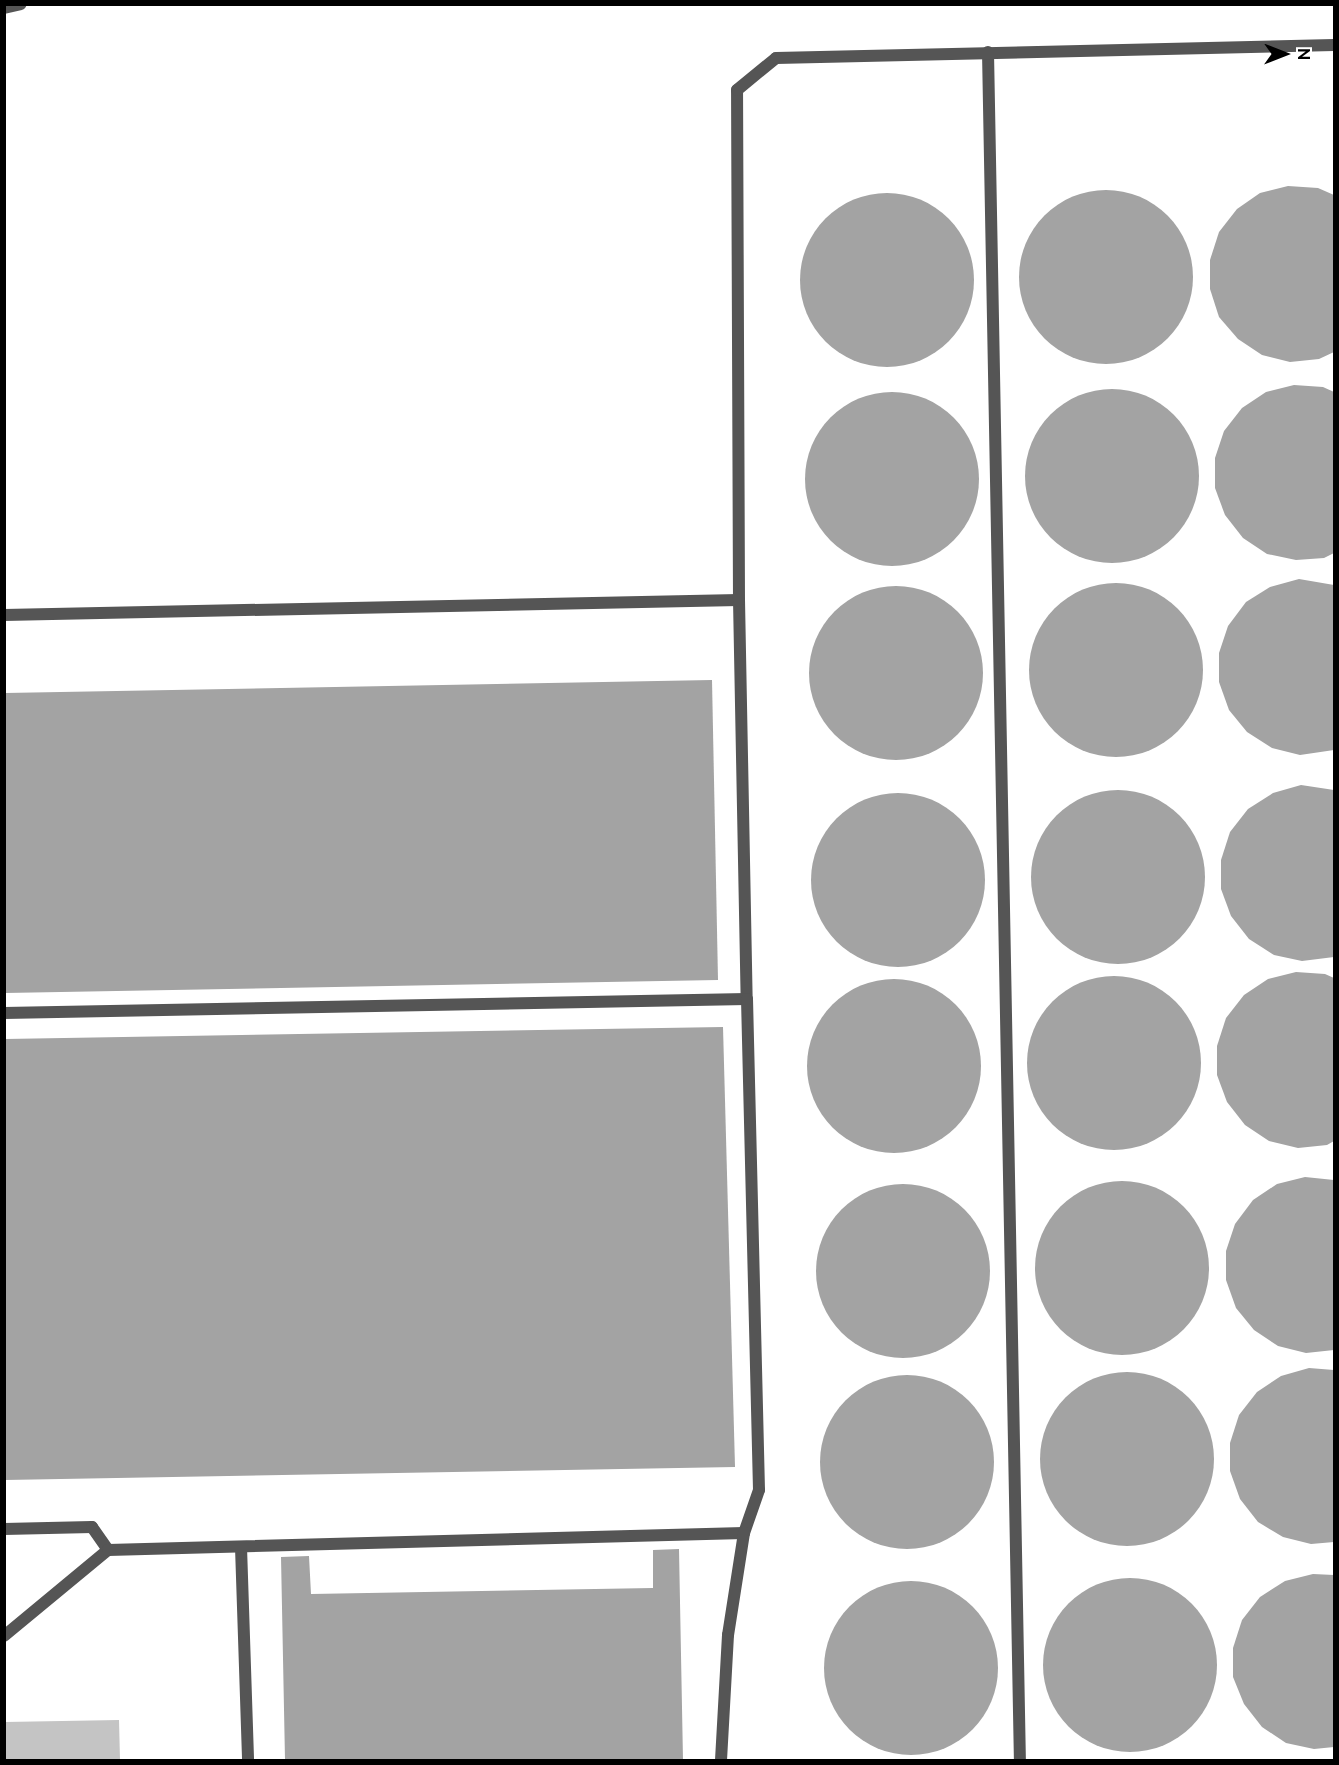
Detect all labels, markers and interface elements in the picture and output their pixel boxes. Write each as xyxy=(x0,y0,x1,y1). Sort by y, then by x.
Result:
north arrow xyxy=(1255,24,1315,84)
text: N xyxy=(1294,48,1313,60)

